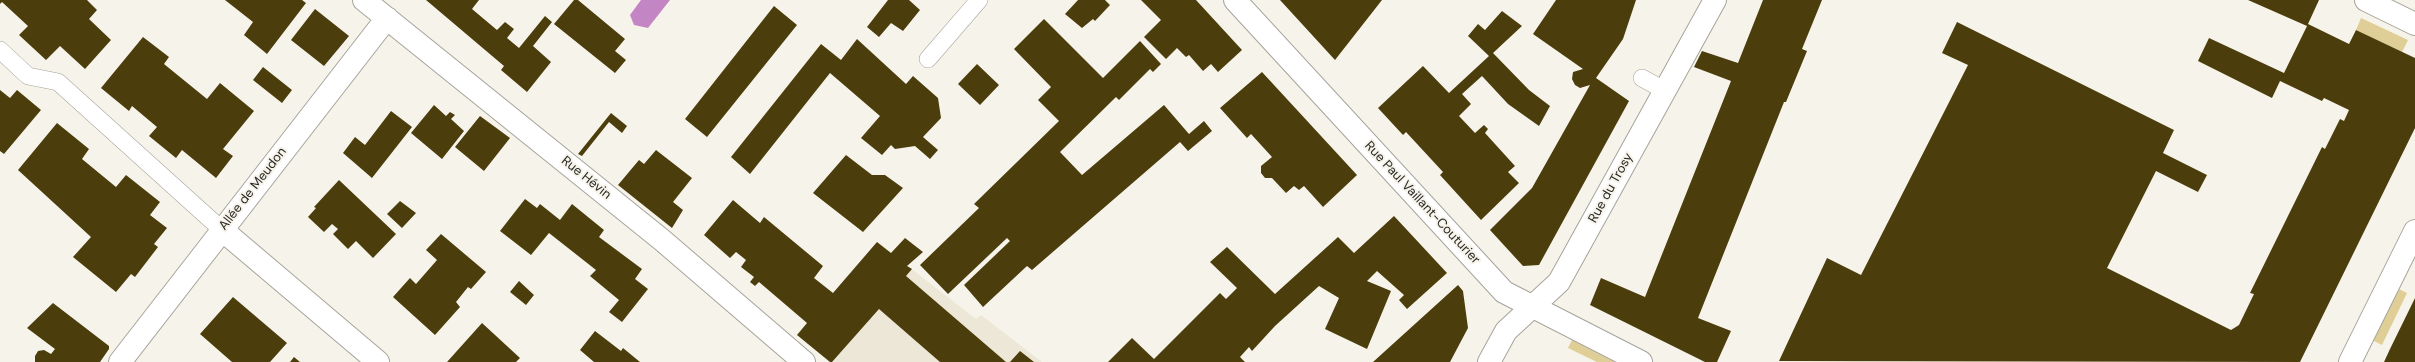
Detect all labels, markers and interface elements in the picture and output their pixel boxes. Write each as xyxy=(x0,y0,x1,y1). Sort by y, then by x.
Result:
street label: Rue Paul Vaillant-Couturier xyxy=(1361,138,1483,268)
street label: Allée de Meudon xyxy=(216,145,290,233)
street label: Rue du Trosy xyxy=(1585,150,1637,226)
street label: Rue Hévin xyxy=(558,153,614,203)

